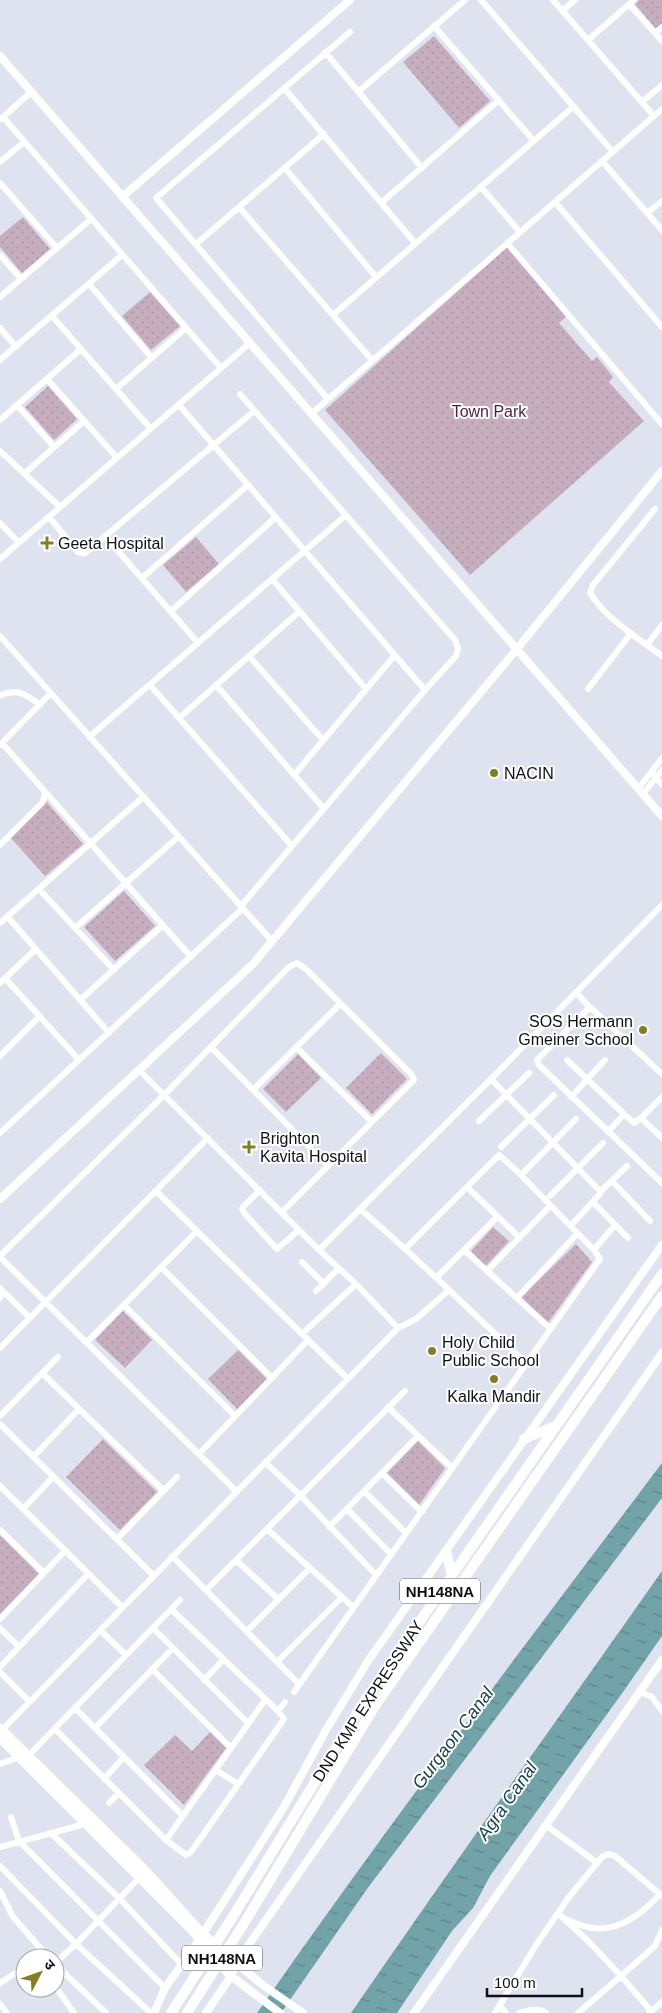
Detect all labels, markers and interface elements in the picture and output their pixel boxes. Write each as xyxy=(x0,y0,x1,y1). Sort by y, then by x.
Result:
park label: Town Park xyxy=(452,403,527,420)
place label: Geeta Hospital xyxy=(58,535,164,552)
marker: Geeta Hospital xyxy=(40,536,54,550)
place label: NACIN xyxy=(504,765,554,782)
marker: NACIN xyxy=(488,767,500,779)
place label: SOS Hermann Gmeiner School xyxy=(518,1013,633,1048)
marker: SOS Hermann Gmeiner School xyxy=(637,1024,649,1036)
place label: Brighton Kavita Hospital xyxy=(260,1130,367,1165)
marker: Brighton Kavita Hospital xyxy=(242,1140,256,1154)
place label: Holy Child Public School xyxy=(442,1334,539,1369)
marker: Holy Child Public School xyxy=(426,1345,438,1357)
marker: Kalka Mandir xyxy=(488,1373,500,1385)
place label: Kalka Mandir xyxy=(447,1388,541,1405)
road number: NH148NA xyxy=(400,1578,480,1604)
street label: DND KMP EXPRESSWAY xyxy=(310,1617,427,1785)
water label: Gurgaon Canal xyxy=(408,1682,498,1793)
water label: Agra Canal xyxy=(472,1758,542,1844)
road number: NH148NA xyxy=(182,1946,262,1970)
north arrow xyxy=(15,1948,65,1998)
text: उ xyxy=(41,1956,59,1973)
scale bar xyxy=(487,1966,582,1998)
text: 100 m xyxy=(494,1974,536,1991)

